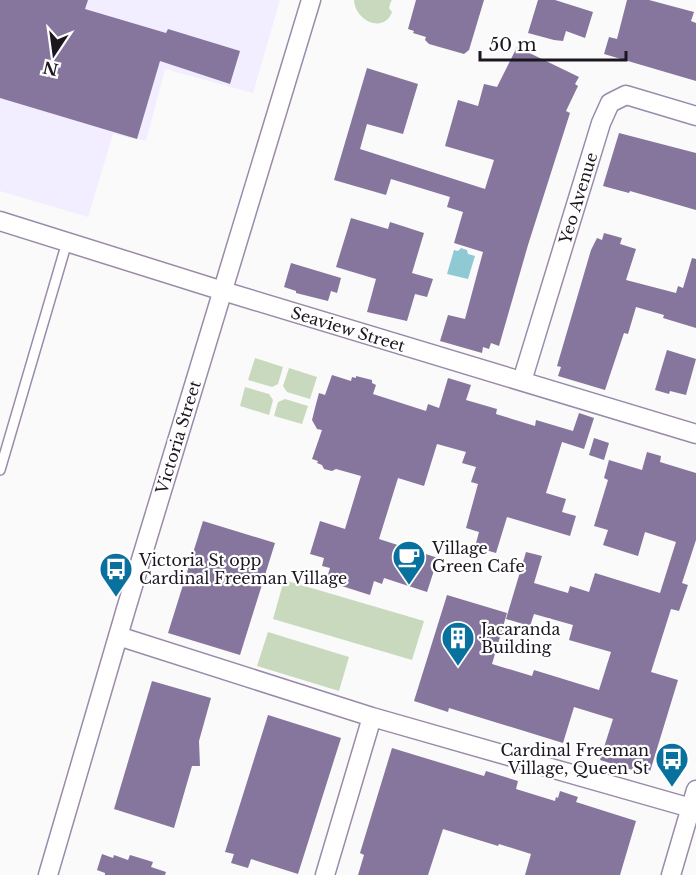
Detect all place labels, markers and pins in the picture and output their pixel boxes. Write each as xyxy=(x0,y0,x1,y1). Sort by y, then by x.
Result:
place label: Village Green Cafe xyxy=(431,538,525,576)
cafe icon: Village Green Cafe xyxy=(391,539,427,586)
place label: Victoria St opp Cardinal Freeman Village xyxy=(138,550,347,588)
bus stop icon: Victoria St opp Cardinal Freeman Village xyxy=(98,551,134,598)
place label: Jacaranda Building xyxy=(479,619,560,657)
building icon: Jacaranda Building xyxy=(440,620,476,667)
place label: Cardinal Freeman Village, Queen St xyxy=(500,740,649,778)
bus stop icon: Cardinal Freeman Village, Queen St xyxy=(654,741,690,788)

